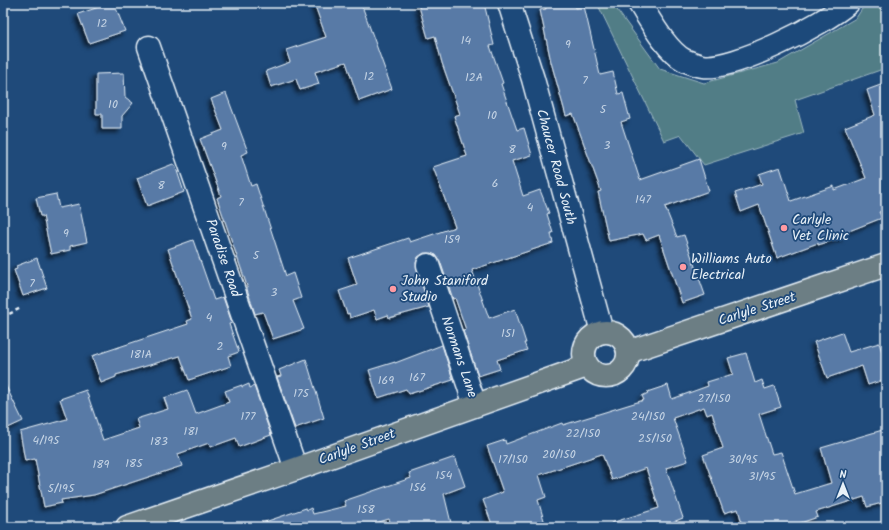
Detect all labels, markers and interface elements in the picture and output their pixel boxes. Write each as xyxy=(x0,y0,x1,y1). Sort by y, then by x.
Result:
house number: 12 xyxy=(97,14,107,33)
house number: 14 xyxy=(461,31,472,50)
house number: 9 xyxy=(565,35,571,54)
house number: 12 xyxy=(364,67,374,86)
house number: 12A xyxy=(465,68,483,87)
house number: 7 xyxy=(582,71,588,90)
house number: 10 xyxy=(108,95,118,114)
house number: 5 xyxy=(600,100,608,119)
house number: 10 xyxy=(487,106,497,125)
street label: Chaucer Road South xyxy=(530,107,582,227)
house number: 3 xyxy=(604,136,611,155)
house number: 9 xyxy=(221,137,227,156)
house number: 8 xyxy=(508,140,516,159)
house number: 6 xyxy=(492,174,498,193)
house number: 8 xyxy=(157,176,165,195)
house number: 147 xyxy=(635,190,651,209)
house number: 7 xyxy=(238,193,244,212)
house number: 4 xyxy=(527,198,534,217)
place label: Carlyle Vet Clinic xyxy=(792,209,849,247)
street label: Paradise Road xyxy=(199,216,247,301)
marker: Carlyle Vet Clinic xyxy=(779,223,789,233)
house number: 9 xyxy=(63,224,69,243)
house number: 159 xyxy=(444,230,460,249)
house number: 5 xyxy=(253,246,261,265)
place label: Williams Auto Electrical xyxy=(691,248,772,286)
marker: Williams Auto Electrical xyxy=(678,262,688,272)
place label: John Staniford Studio xyxy=(401,270,489,308)
house number: 7 xyxy=(29,274,35,293)
house number: 3 xyxy=(271,283,278,302)
marker: John Staniford Studio xyxy=(388,284,398,294)
street label: Carlyle Street xyxy=(715,286,799,332)
house number: 4 xyxy=(206,308,213,327)
street label: Normans Lane xyxy=(435,313,483,402)
house number: 151 xyxy=(501,324,515,343)
house number: 2 xyxy=(217,337,224,356)
house number: 181A xyxy=(130,345,152,364)
house number: 167 xyxy=(409,368,425,387)
house number: 169 xyxy=(378,371,394,390)
house number: 175 xyxy=(293,384,310,403)
house number: 27/150 xyxy=(698,389,730,408)
house number: 177 xyxy=(241,407,256,426)
house number: 24/150 xyxy=(631,407,665,426)
house number: 181 xyxy=(184,422,199,441)
street label: Carlyle Street xyxy=(315,423,399,471)
house number: 22/150 xyxy=(566,424,600,443)
house number: 25/150 xyxy=(638,429,672,448)
house number: 4/195 xyxy=(33,431,61,450)
house number: 183 xyxy=(150,432,168,451)
house number: 20/150 xyxy=(542,445,576,464)
house number: 17/150 xyxy=(498,450,528,469)
house number: 30/95 xyxy=(728,450,759,469)
house number: 185 xyxy=(125,454,144,473)
house number: 189 xyxy=(93,455,110,474)
north arrow xyxy=(823,464,863,504)
house number: 154 xyxy=(436,466,453,485)
text: N xyxy=(840,466,847,484)
house number: 31/95 xyxy=(748,467,777,486)
house number: 156 xyxy=(410,478,426,497)
house number: 5/195 xyxy=(48,479,76,498)
house number: 158 xyxy=(357,500,375,519)

